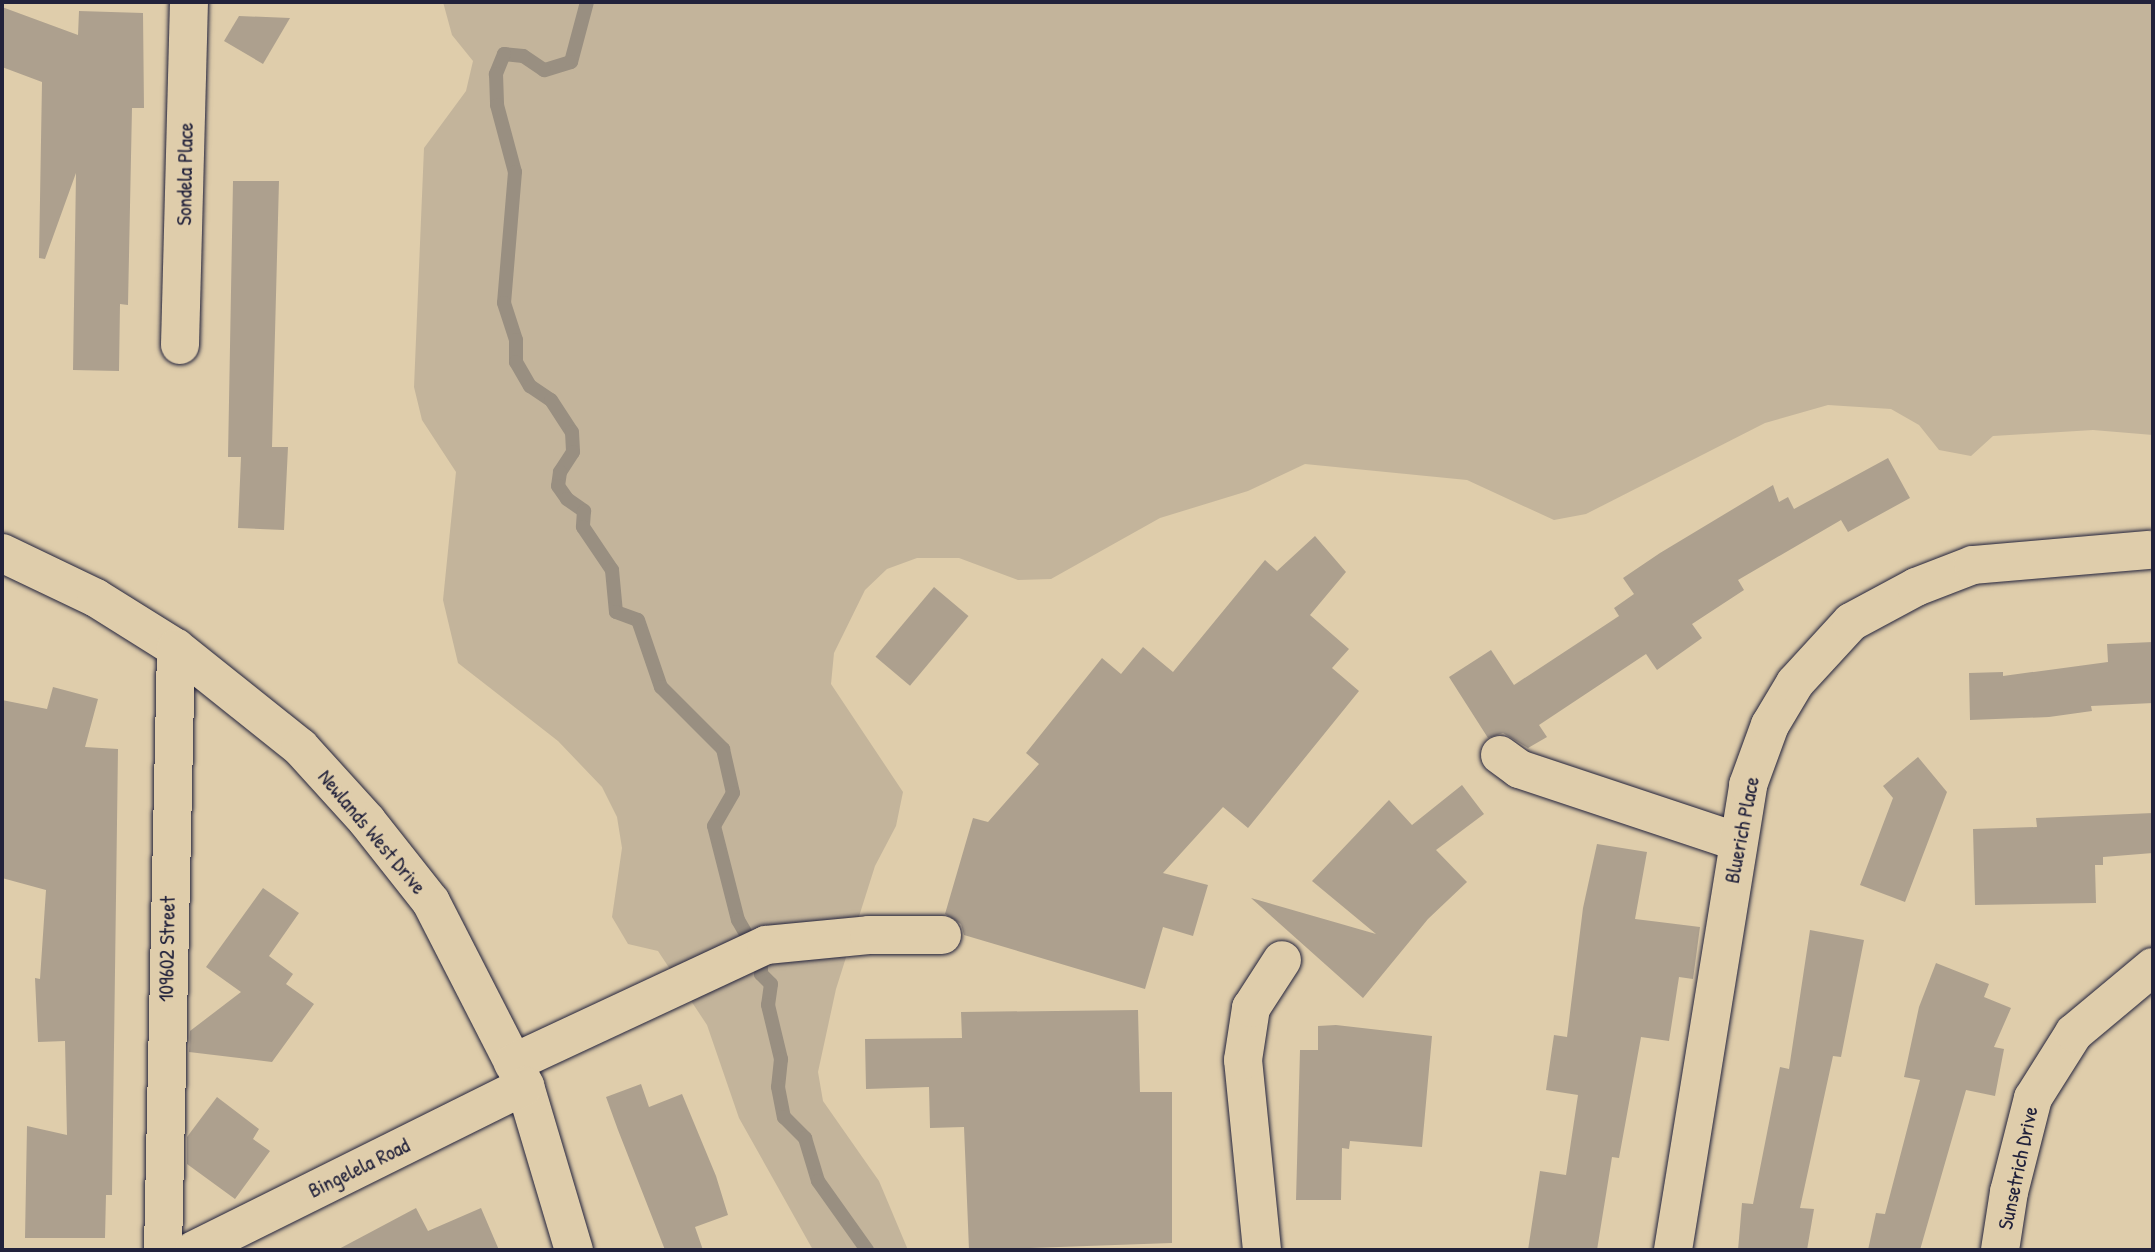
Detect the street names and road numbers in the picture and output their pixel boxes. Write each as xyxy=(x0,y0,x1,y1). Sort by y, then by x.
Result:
street label: Sondela Place xyxy=(172,122,198,226)
street label: Newlands West Drive xyxy=(313,765,431,899)
street label: Bluerich Place xyxy=(1719,775,1765,885)
street label: 109602 Street xyxy=(153,896,181,1002)
street label: Sunsetrich Drive xyxy=(1993,1104,2043,1232)
street label: Bingelela Road xyxy=(304,1133,414,1203)

